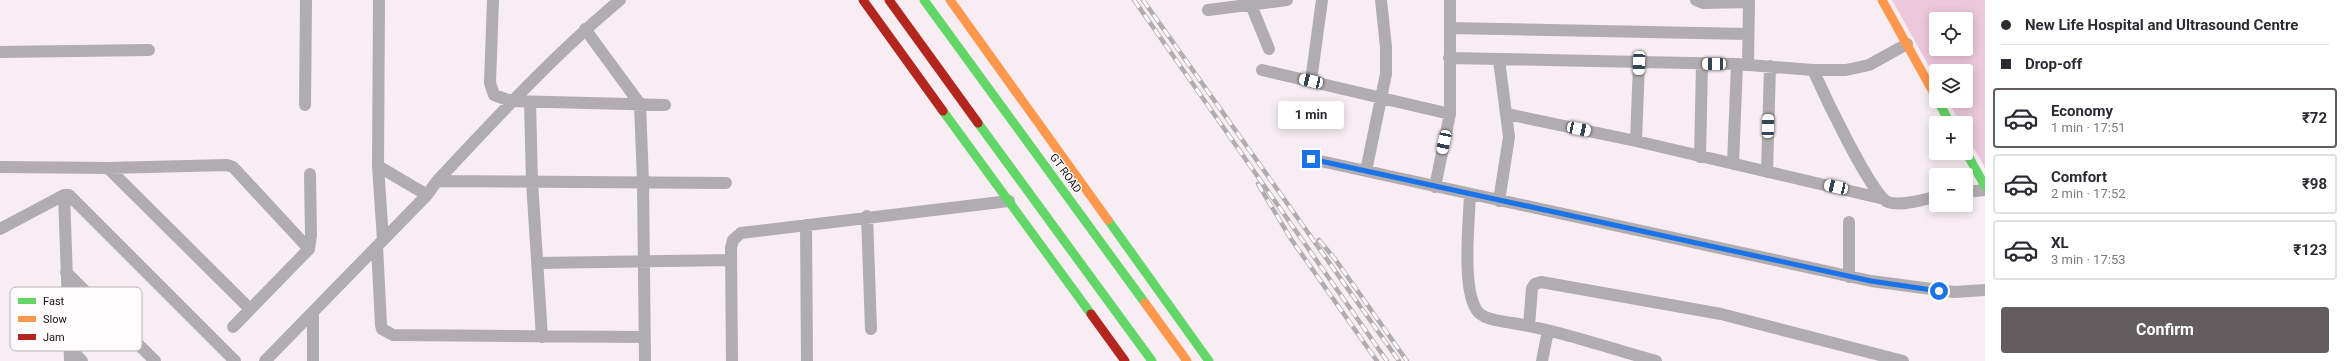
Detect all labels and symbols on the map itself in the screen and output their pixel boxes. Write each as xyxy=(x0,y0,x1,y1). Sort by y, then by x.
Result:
car xyxy=(1633,51,1645,75)
car xyxy=(1702,58,1726,70)
car xyxy=(1298,72,1324,90)
callout: 1 min xyxy=(1278,101,1344,129)
car xyxy=(1762,114,1774,138)
car xyxy=(1566,121,1592,137)
car xyxy=(1436,129,1452,155)
route end xyxy=(1302,150,1320,168)
street label: GT ROAD xyxy=(1047,151,1084,195)
car xyxy=(1823,178,1849,196)
route start xyxy=(1930,282,1948,300)
legend xyxy=(10,287,142,351)
text: Fast xyxy=(43,295,65,308)
text: Slow xyxy=(43,313,67,326)
text: Jam xyxy=(43,331,65,344)

